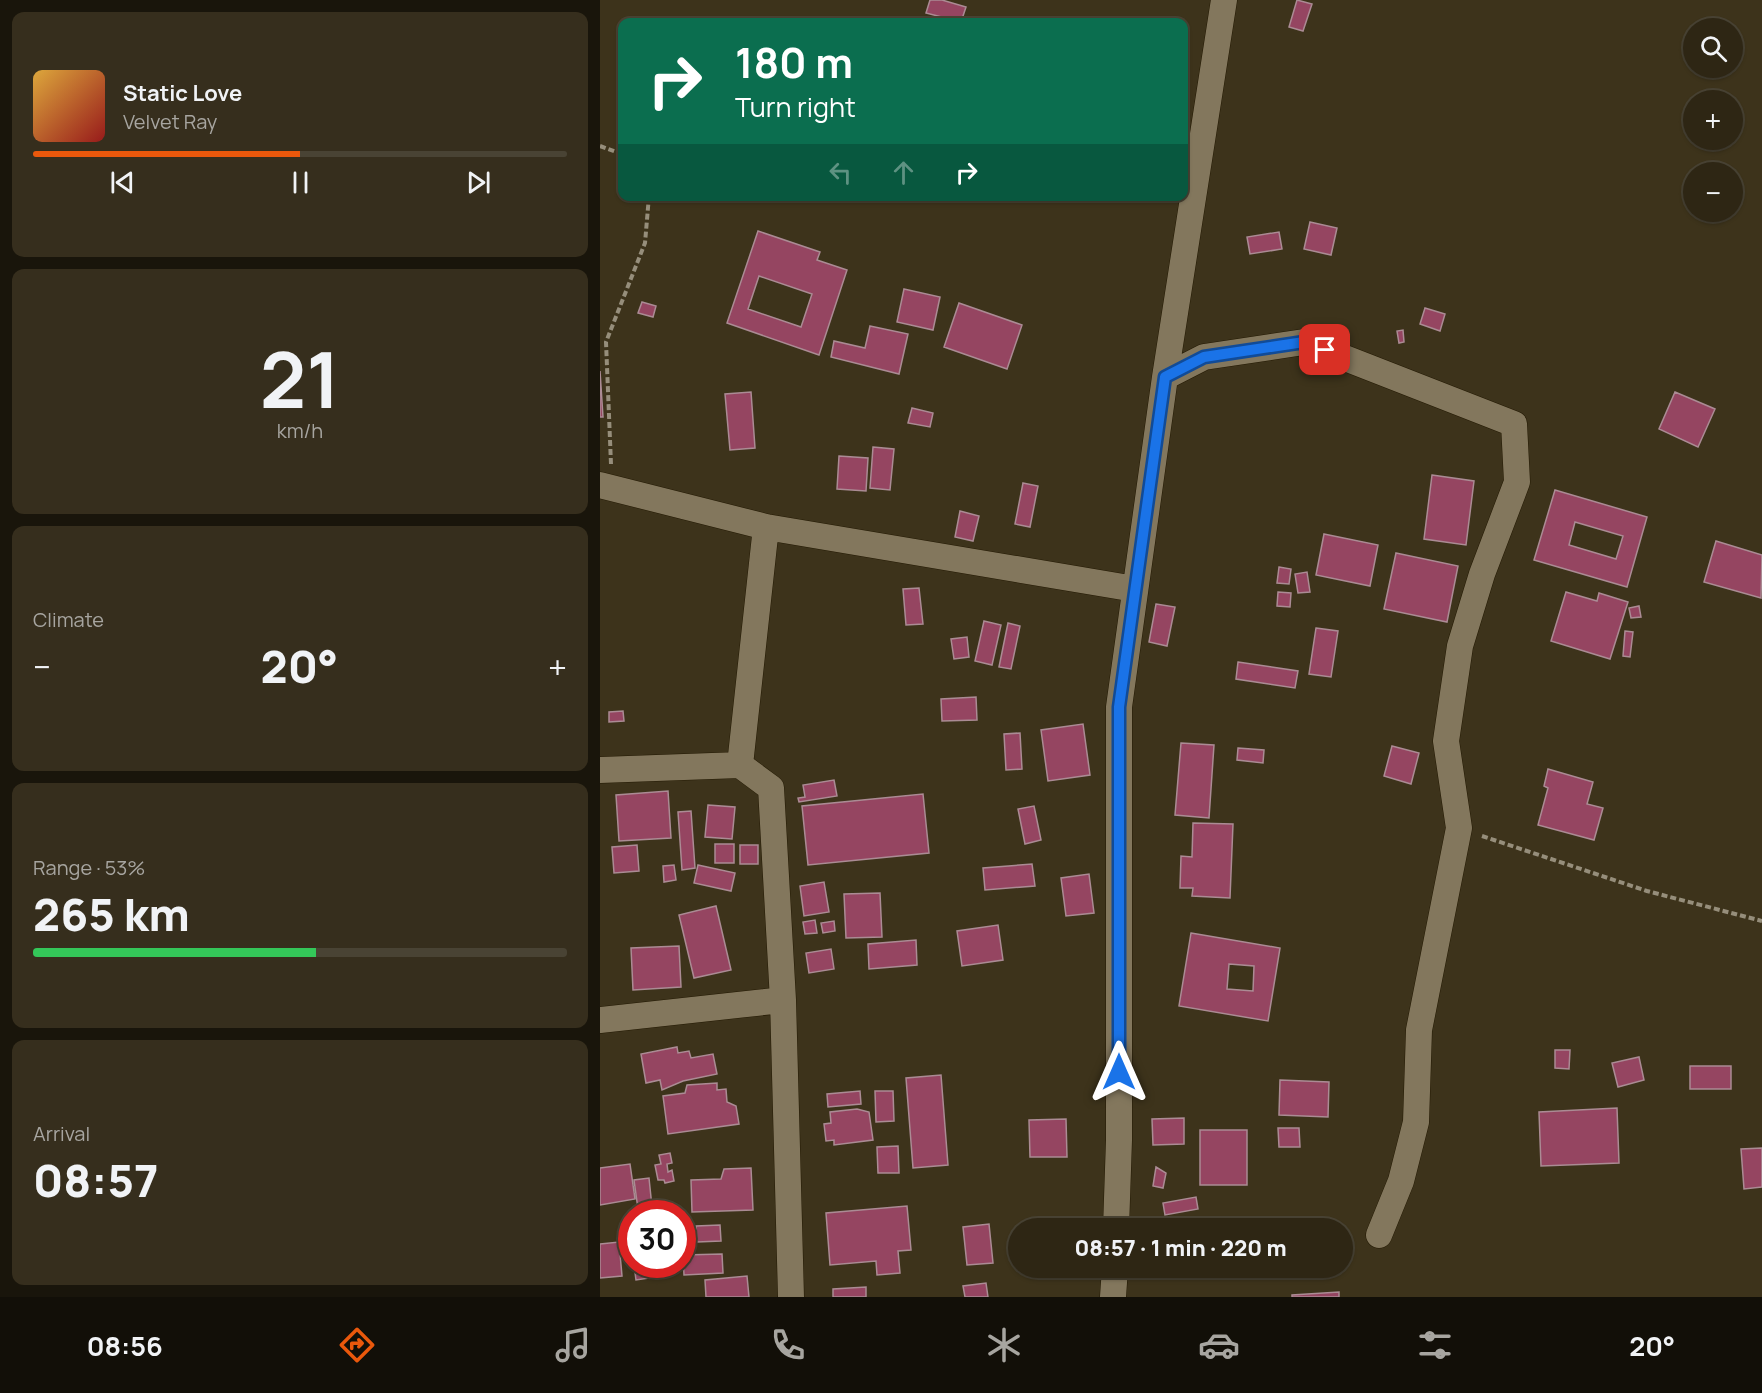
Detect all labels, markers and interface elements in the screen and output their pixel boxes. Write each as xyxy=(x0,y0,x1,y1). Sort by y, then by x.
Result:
map controls xyxy=(1683,18,1743,222)
button: search xyxy=(1683,18,1743,78)
text: 180 m xyxy=(735,33,853,91)
icon: right xyxy=(636,42,714,120)
text: Static Love xyxy=(123,78,242,108)
text: Turn right xyxy=(735,88,856,125)
button: + xyxy=(1683,90,1743,150)
text: Velvet Ray xyxy=(123,108,217,135)
icon: left xyxy=(824,156,857,189)
icon: ahead xyxy=(887,156,920,189)
icon: right xyxy=(950,156,983,189)
button: − xyxy=(1683,162,1743,222)
icon: previous xyxy=(106,166,139,199)
icon: pause xyxy=(284,166,317,199)
icon: next xyxy=(462,166,495,199)
pin xyxy=(1299,324,1350,375)
text: 21 xyxy=(260,325,340,431)
icon: arrive xyxy=(1308,333,1341,366)
text: km/h xyxy=(277,417,323,444)
text: Climate xyxy=(33,606,104,633)
text: 20° xyxy=(261,635,338,697)
text: − xyxy=(33,644,51,689)
text: + xyxy=(548,644,567,689)
text: Range · 53% xyxy=(33,854,145,881)
text: 265 km xyxy=(33,883,190,945)
position arrow xyxy=(1087,1040,1151,1104)
text: Arrival xyxy=(33,1120,90,1147)
text: 08:57 xyxy=(33,1149,158,1211)
speed limit sign: 30 xyxy=(618,1200,696,1278)
text: 08:57 · 1 min · 220 m xyxy=(1074,1233,1287,1263)
icon: directions xyxy=(336,1324,378,1366)
icon: music xyxy=(552,1324,594,1366)
icon: phone xyxy=(767,1324,809,1366)
icon: climate xyxy=(983,1324,1025,1366)
icon: car xyxy=(1198,1324,1240,1366)
icon: filters xyxy=(1414,1324,1456,1366)
text: 08:56 xyxy=(87,1327,163,1364)
text: 20° xyxy=(1629,1327,1675,1364)

